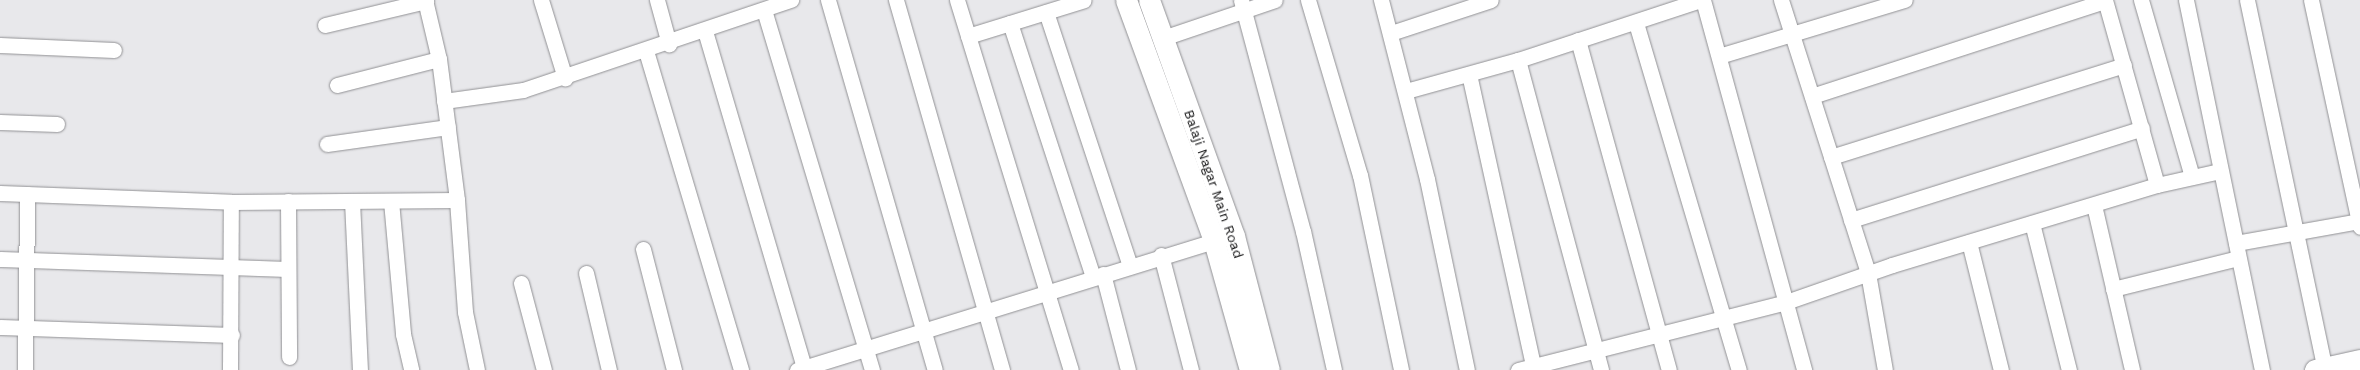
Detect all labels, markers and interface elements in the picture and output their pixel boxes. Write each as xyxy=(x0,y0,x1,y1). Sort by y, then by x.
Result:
street label: Balaji Nagar Main Road xyxy=(1181,107,1247,261)

